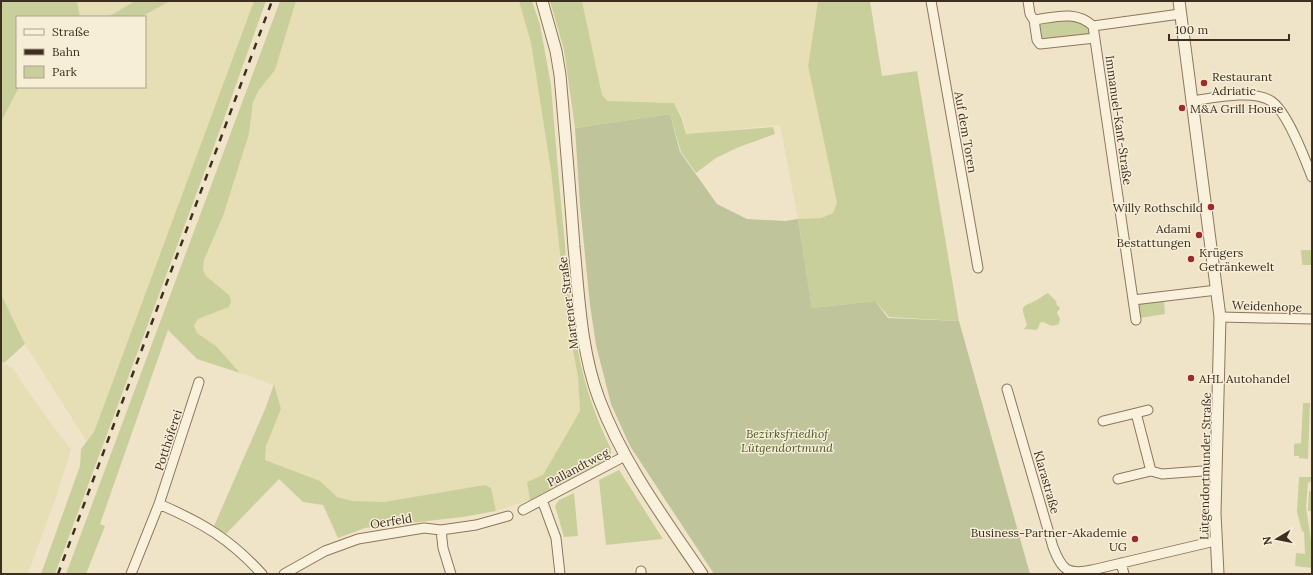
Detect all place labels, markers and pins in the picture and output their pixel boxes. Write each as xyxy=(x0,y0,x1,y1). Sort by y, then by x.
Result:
place label: Restaurant Adriatic xyxy=(1211,69,1273,98)
marker: Restaurant Adriatic xyxy=(1199,78,1209,88)
place label: M&A Grill House xyxy=(1190,101,1284,116)
marker: M&A Grill House xyxy=(1177,103,1187,113)
place label: Willy Rothschild xyxy=(1113,200,1203,215)
marker: Willy Rothschild xyxy=(1206,202,1216,212)
place label: Adami Bestattungen xyxy=(1117,221,1191,250)
marker: Adami Bestattungen xyxy=(1194,230,1204,240)
place label: Krügers Getränkewelt xyxy=(1199,245,1275,274)
marker: Krügers Getränkewelt xyxy=(1186,254,1196,264)
place label: AHL Autohandel xyxy=(1198,371,1290,386)
marker: AHL Autohandel xyxy=(1186,373,1196,383)
place label: Business-Partner-Akademie UG xyxy=(971,525,1127,554)
marker: Business-Partner-Akademie UG xyxy=(1130,534,1140,544)

